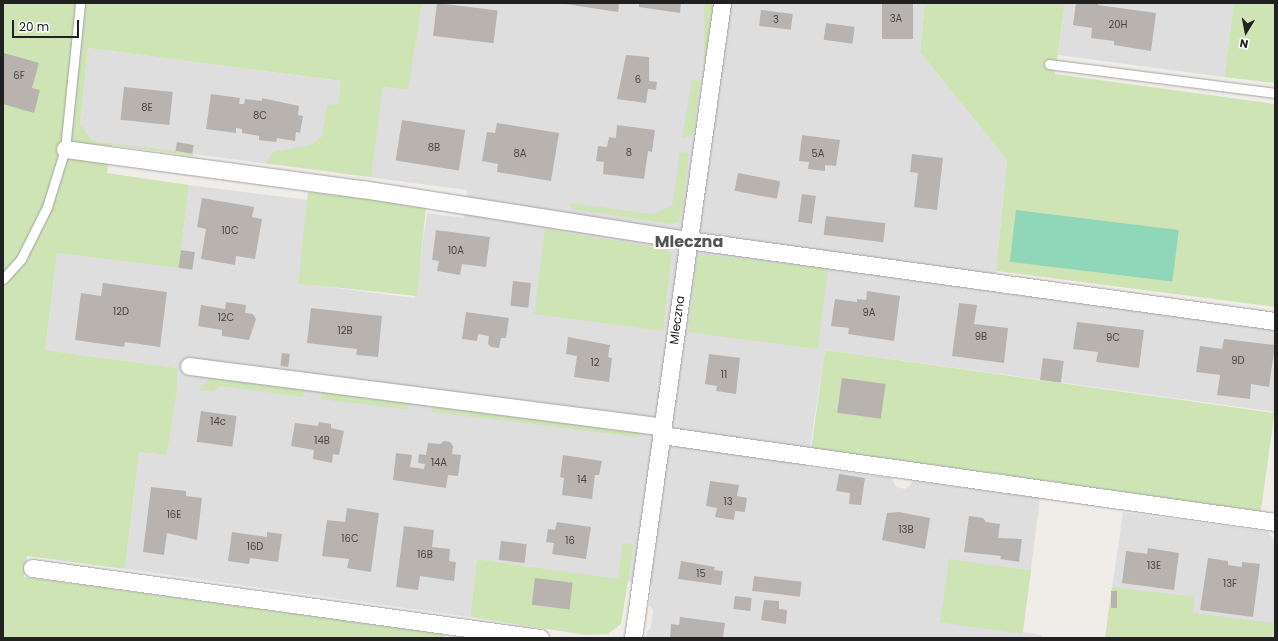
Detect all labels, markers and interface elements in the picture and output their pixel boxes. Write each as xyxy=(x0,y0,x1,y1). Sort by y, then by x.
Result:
scale bar xyxy=(14,12,81,38)
north arrow xyxy=(1226,12,1266,52)
house number: 3A xyxy=(890,13,902,25)
house number: 3 xyxy=(773,14,779,26)
text: 20 m xyxy=(19,18,49,35)
house number: 20H xyxy=(1109,19,1127,31)
text: N xyxy=(1238,35,1249,52)
house number: 6F xyxy=(13,70,25,82)
house number: 6 xyxy=(635,74,641,86)
house number: 8E xyxy=(141,102,153,114)
house number: 8C xyxy=(253,110,267,122)
house number: 8B xyxy=(428,142,440,154)
house number: 8 xyxy=(626,147,632,159)
house number: 8A xyxy=(513,148,527,160)
house number: 5A xyxy=(811,148,825,160)
house number: 10C xyxy=(221,225,239,237)
district label: Mleczna xyxy=(655,232,723,252)
house number: 10A xyxy=(448,245,464,257)
street label: Mleczna xyxy=(666,295,688,345)
house number: 12D xyxy=(113,306,129,318)
house number: 9A xyxy=(862,307,876,319)
house number: 12C xyxy=(218,312,234,324)
house number: 12B xyxy=(337,325,353,337)
house number: 9B xyxy=(975,331,987,343)
house number: 9C xyxy=(1106,332,1120,344)
house number: 9D xyxy=(1231,355,1245,367)
house number: 12 xyxy=(591,357,599,369)
house number: 11 xyxy=(721,369,727,381)
house number: 14c xyxy=(210,416,226,428)
house number: 14B xyxy=(314,435,330,447)
house number: 14A xyxy=(431,457,447,469)
house number: 14 xyxy=(577,474,587,486)
house number: 13 xyxy=(723,496,733,508)
house number: 16E xyxy=(167,509,181,521)
house number: 13B xyxy=(898,524,914,536)
house number: 16C xyxy=(341,533,359,545)
house number: 16 xyxy=(565,535,575,547)
house number: 16D xyxy=(247,541,263,553)
house number: 16B xyxy=(417,549,433,561)
house number: 13E xyxy=(1147,560,1161,572)
house number: 15 xyxy=(696,568,706,580)
house number: 13F xyxy=(1223,578,1237,590)

